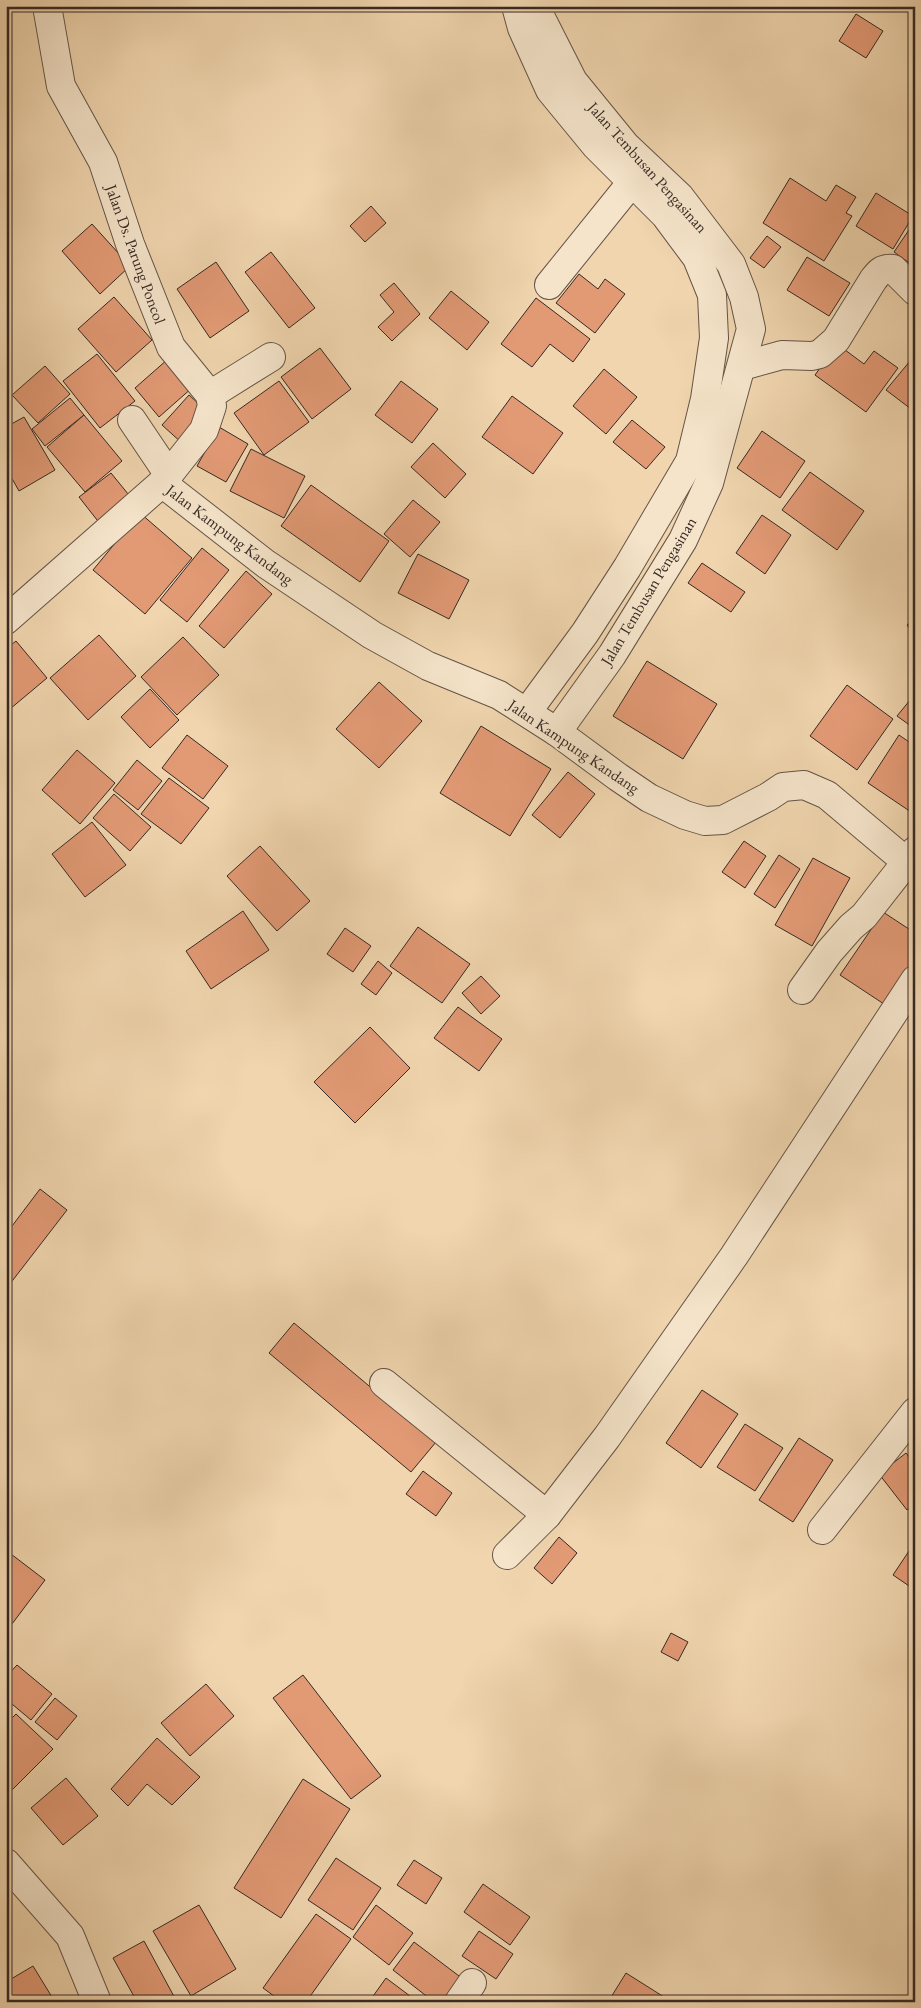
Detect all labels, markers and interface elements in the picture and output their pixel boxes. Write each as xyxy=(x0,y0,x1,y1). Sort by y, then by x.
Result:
street label: Jalan Tembusan Pengasinan xyxy=(582,96,713,238)
street label: Jalan Ds. Parung Poncol xyxy=(100,180,171,327)
street label: Jalan Kampung Kandang xyxy=(160,478,298,590)
street label: Jalan Tembusan Pengasinan xyxy=(595,513,701,671)
street label: Jalan Kampung Kandang xyxy=(502,693,644,799)

